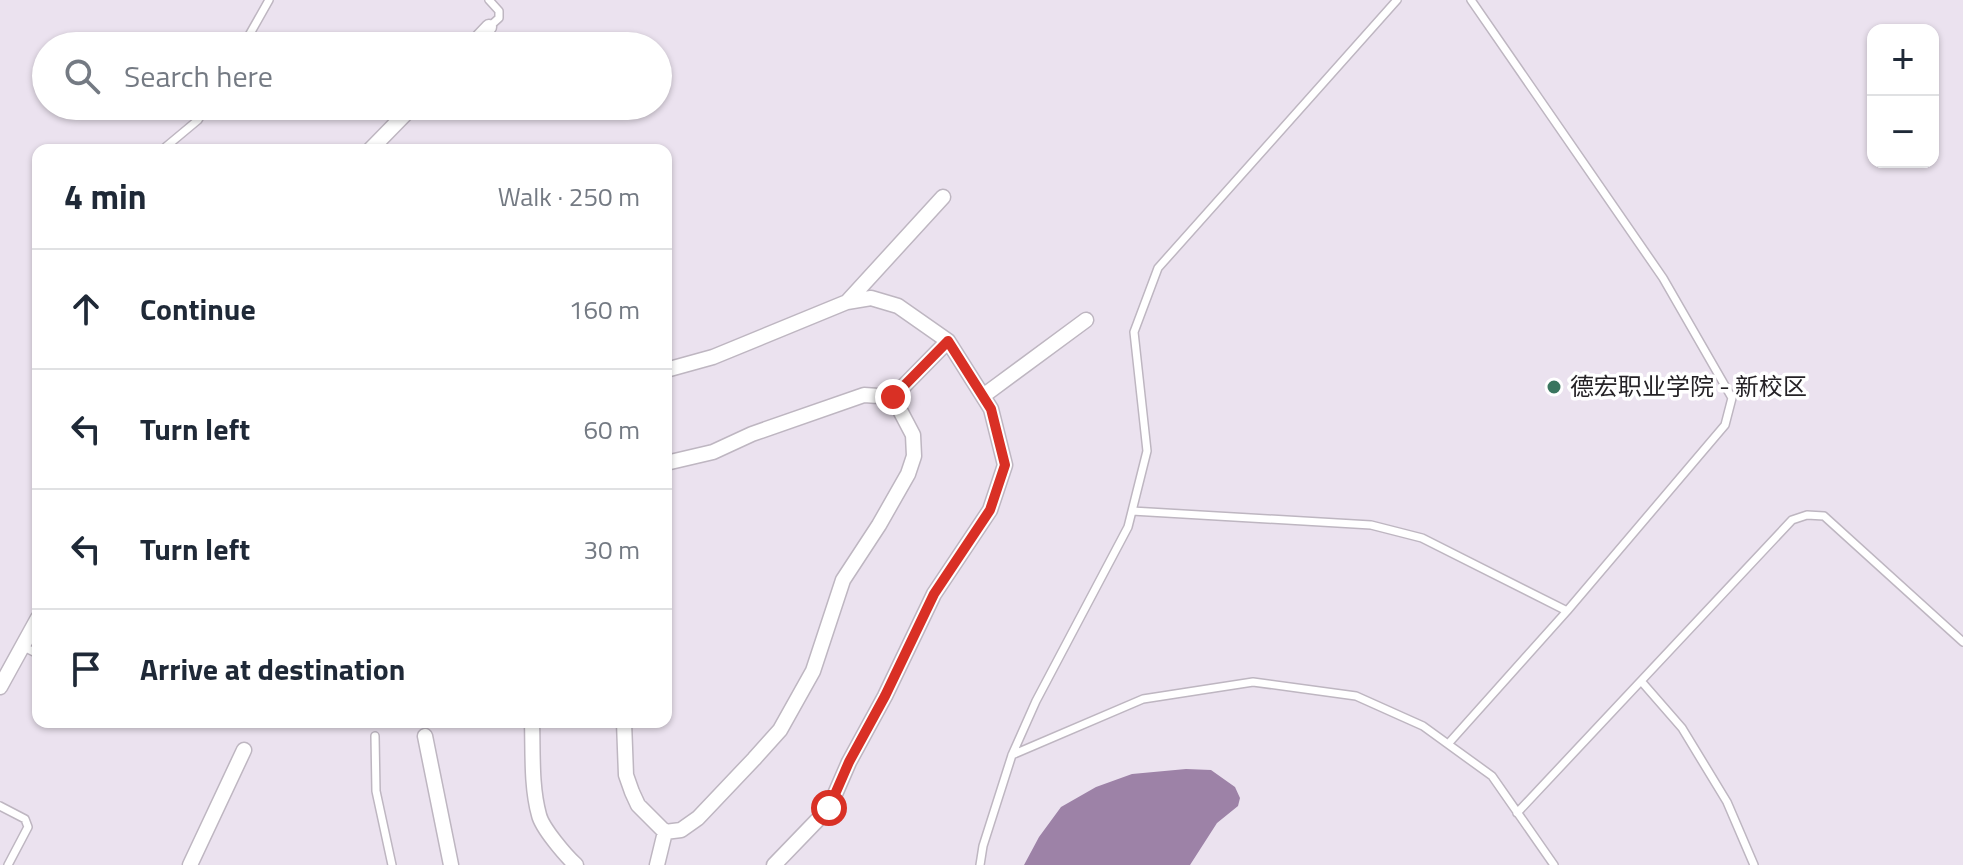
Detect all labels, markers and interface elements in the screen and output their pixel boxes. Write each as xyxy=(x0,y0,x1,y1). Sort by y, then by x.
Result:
map controls xyxy=(1867,24,1939,168)
button: + xyxy=(1867,24,1939,96)
search box xyxy=(32,32,672,120)
text: Search here xyxy=(124,53,273,99)
icon: search xyxy=(60,54,104,98)
button: − xyxy=(1867,96,1939,168)
text: 4 min xyxy=(64,170,147,222)
text: Walk · 250 m xyxy=(498,177,640,216)
text: Continue xyxy=(140,286,256,332)
icon: ahead xyxy=(64,287,108,331)
text: 160 m xyxy=(569,290,640,329)
place label: 德宏职业学院 - 新校区 xyxy=(1570,368,1807,404)
marker: 德宏职业学院 - 新校区 xyxy=(1545,378,1563,396)
route end xyxy=(875,379,911,415)
text: Turn left xyxy=(140,406,250,452)
icon: left xyxy=(64,407,108,451)
text: 60 m xyxy=(583,410,640,449)
text: Turn left xyxy=(140,526,250,572)
icon: left xyxy=(64,527,108,571)
text: 30 m xyxy=(583,530,640,569)
text: Arrive at destination xyxy=(140,646,405,692)
icon: arrive xyxy=(64,647,108,691)
route start xyxy=(811,790,847,826)

